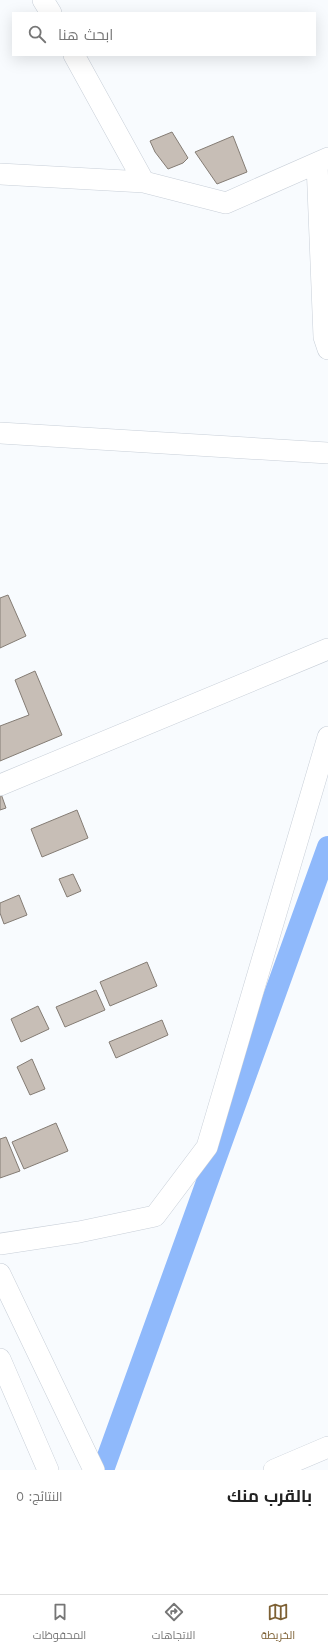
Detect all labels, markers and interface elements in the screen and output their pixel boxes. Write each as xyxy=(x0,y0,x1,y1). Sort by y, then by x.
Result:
search box xyxy=(12,12,316,56)
icon: search xyxy=(26,23,48,45)
text: ابحث هنا xyxy=(58,26,113,44)
text: بالقرب منك xyxy=(227,1486,312,1506)
text: النتائج: 0 xyxy=(16,1489,63,1504)
tab: المحفوظات xyxy=(33,1601,86,1645)
tab: الاتجاهات xyxy=(152,1601,195,1645)
tab: الخريطة xyxy=(261,1601,295,1645)

